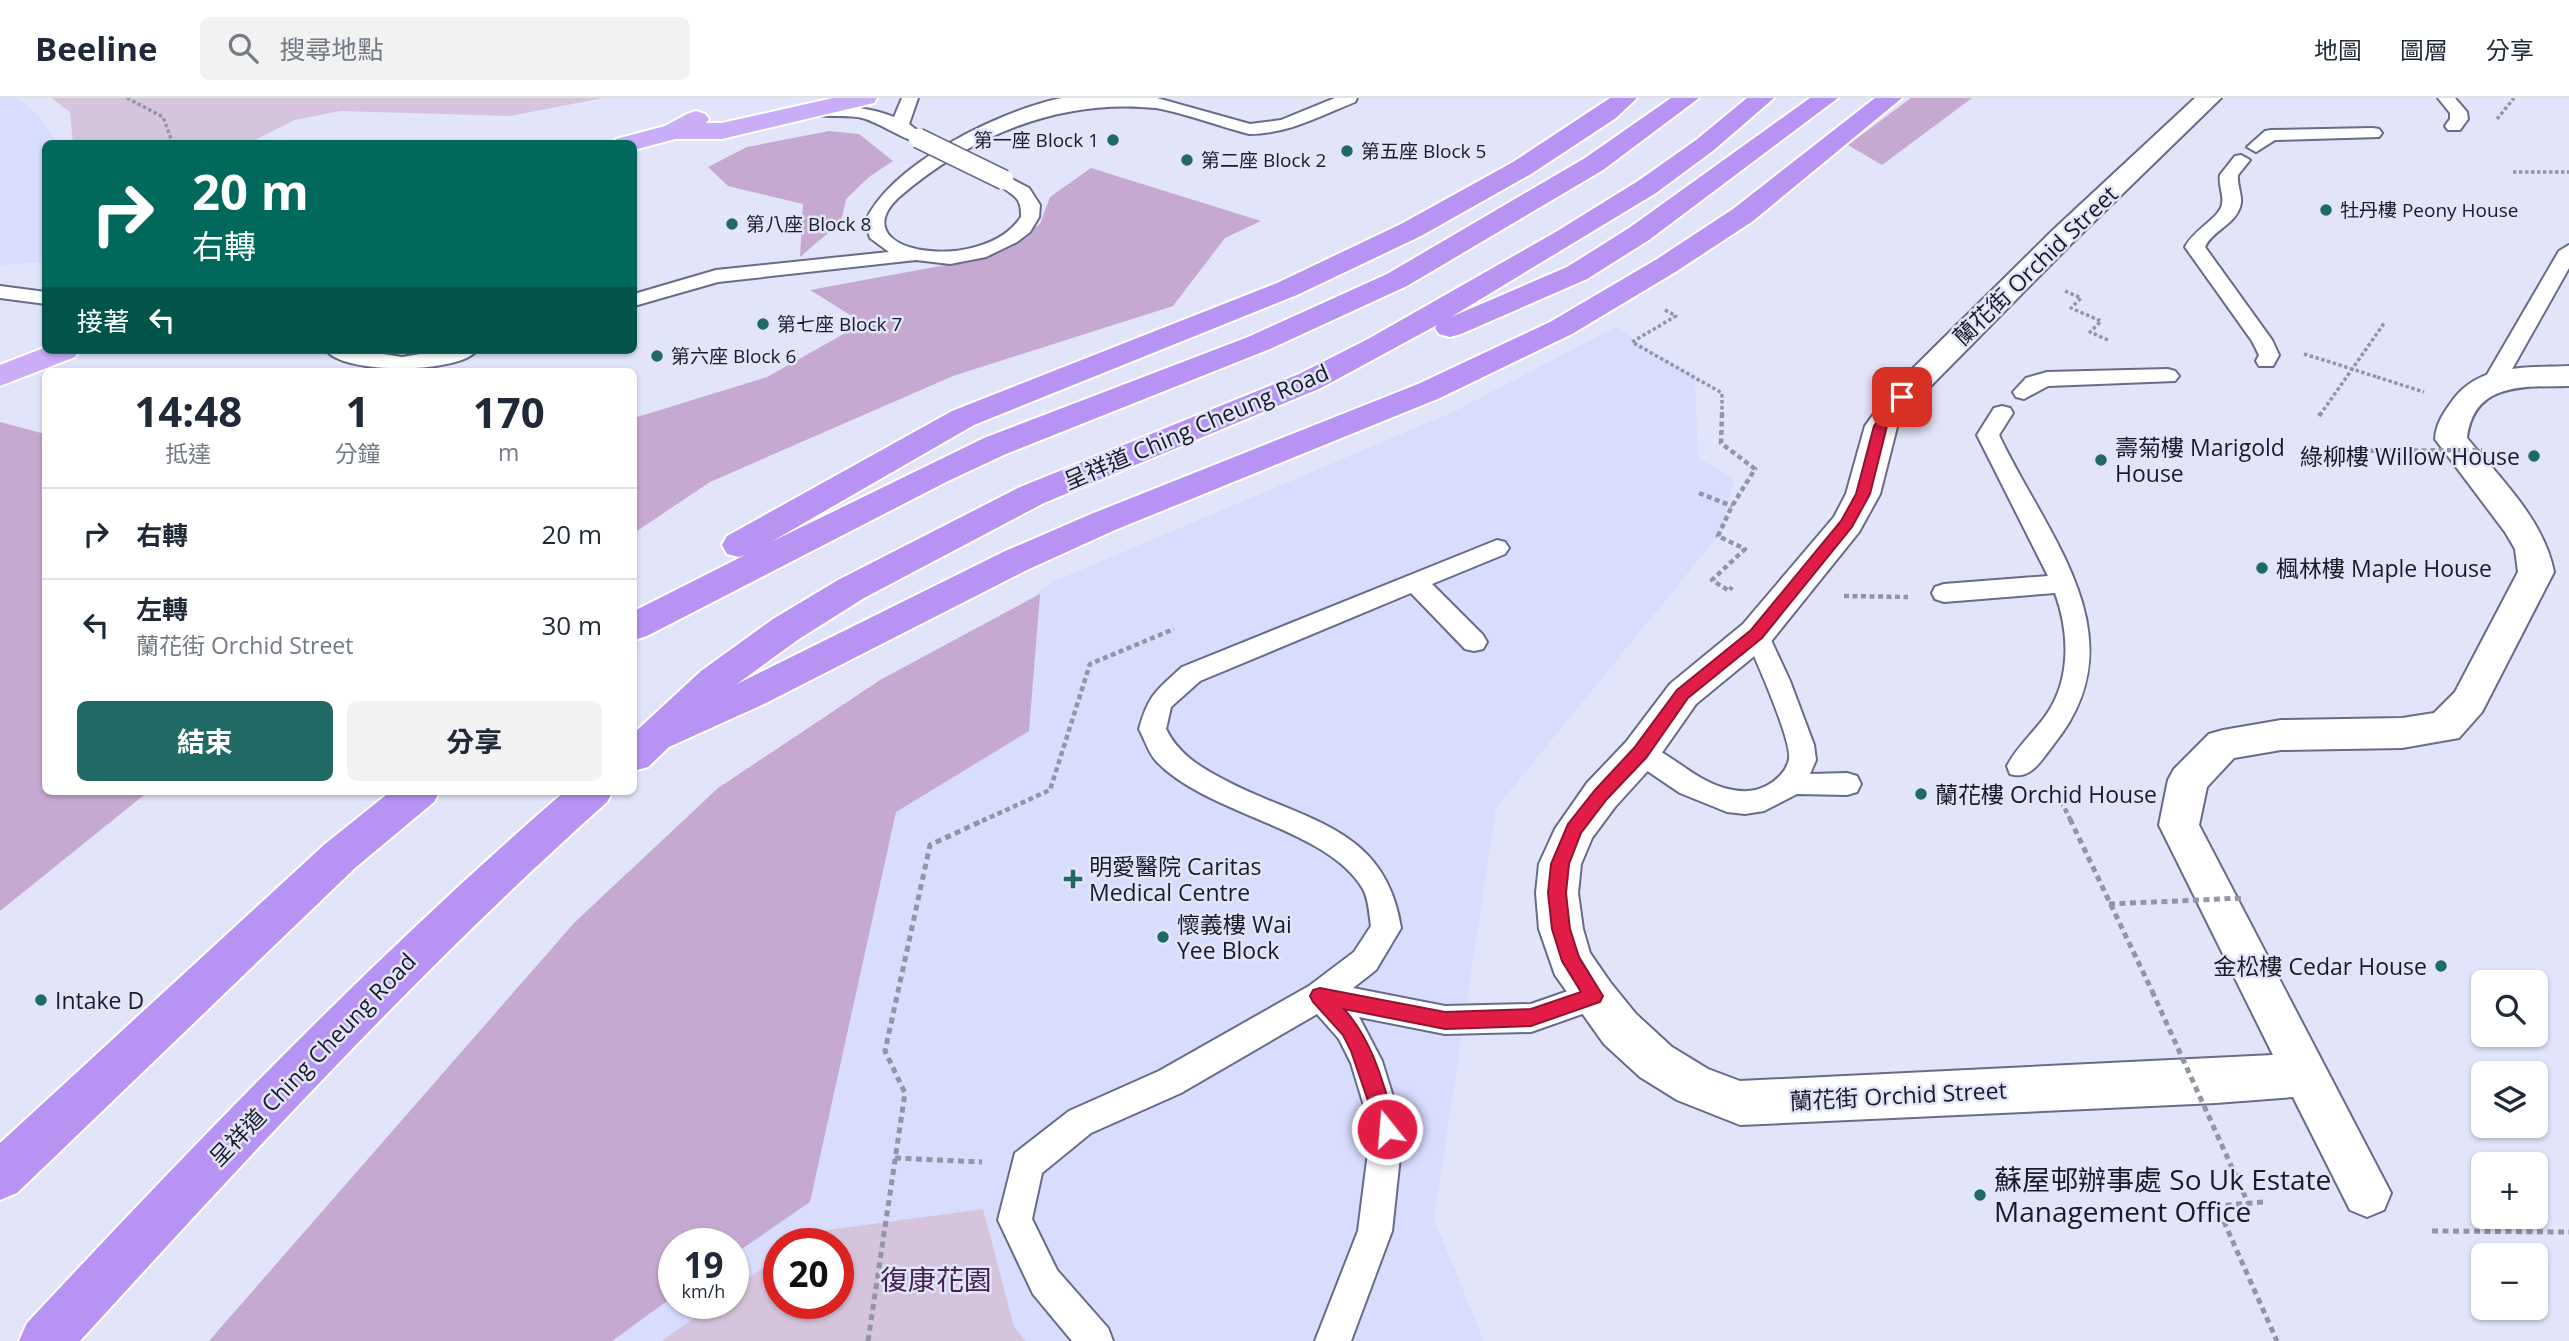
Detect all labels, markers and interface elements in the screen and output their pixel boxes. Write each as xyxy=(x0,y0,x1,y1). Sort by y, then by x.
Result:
search box xyxy=(200,17,690,80)
text: Beeline xyxy=(35,26,158,71)
icon: search xyxy=(224,29,262,67)
text: 搜尋地點 xyxy=(280,31,384,67)
text: 地圖 xyxy=(2314,33,2362,66)
text: 圖層 xyxy=(2400,33,2448,66)
text: 分享 xyxy=(2486,33,2534,66)
place label: 第一座 Block 1 xyxy=(974,127,1099,153)
marker: 第一座 Block 1 xyxy=(1105,132,1121,148)
place label: 第五座 Block 5 xyxy=(1361,138,1486,164)
marker: 第五座 Block 5 xyxy=(1339,143,1355,159)
place label: 第二座 Block 2 xyxy=(1201,147,1326,173)
marker: 第二座 Block 2 xyxy=(1179,152,1195,168)
text: 20 m xyxy=(192,158,309,224)
icon: right xyxy=(77,168,168,259)
street label: 蘭花街 Orchid Street xyxy=(1946,178,2124,352)
place label: 牡丹樓 Peony House xyxy=(2340,197,2518,223)
marker: 牡丹樓 Peony House xyxy=(2318,202,2334,218)
place label: 第八座 Block 8 xyxy=(746,211,871,237)
marker: 第八座 Block 8 xyxy=(724,216,740,232)
text: 右轉 xyxy=(192,224,256,267)
icon: left xyxy=(143,301,181,339)
text: 接著 xyxy=(77,303,129,339)
place label: 第七座 Block 7 xyxy=(777,311,902,337)
marker: 第七座 Block 7 xyxy=(755,316,771,332)
place label: 第六座 Block 6 xyxy=(671,343,796,369)
marker: 第六座 Block 6 xyxy=(649,348,665,364)
street label: 呈祥道 Ching Cheung Road xyxy=(1059,356,1333,496)
pin xyxy=(1872,367,1932,427)
icon: arrive xyxy=(1883,378,1921,416)
text: 14:48 xyxy=(134,382,242,439)
text: 1 xyxy=(345,382,369,439)
text: 170 xyxy=(473,383,545,440)
place label: 壽菊樓 Marigold House xyxy=(2115,431,2285,489)
text: m xyxy=(498,436,519,468)
text: 抵達 xyxy=(165,437,211,469)
text: 分鐘 xyxy=(334,437,380,469)
place label: 綠柳樓 Willow House xyxy=(2300,440,2520,472)
marker: 綠柳樓 Willow House xyxy=(2526,448,2542,464)
marker: 壽菊樓 Marigold House xyxy=(2093,452,2109,468)
icon: right xyxy=(77,515,115,553)
text: 20 m xyxy=(541,516,602,552)
text: 右轉 xyxy=(136,517,188,553)
place label: 楓林樓 Maple House xyxy=(2276,552,2492,584)
marker: 楓林樓 Maple House xyxy=(2254,560,2270,576)
text: 左轉 xyxy=(136,591,188,627)
icon: left xyxy=(77,606,115,644)
text: 30 m xyxy=(541,607,602,643)
text: 蘭花街 Orchid Street xyxy=(136,629,353,661)
button: 結束 xyxy=(77,701,333,781)
button: 分享 xyxy=(347,701,602,781)
place label: 蘭花樓 Orchid House xyxy=(1935,778,2157,810)
marker: 蘭花樓 Orchid House xyxy=(1913,786,1929,802)
place label: 明愛醫院 Caritas Medical Centre xyxy=(1089,850,1261,908)
marker: 明愛醫院 Caritas Medical Centre xyxy=(1063,869,1083,889)
place label: 懷義樓 Wai Yee Block xyxy=(1177,908,1292,966)
marker: 懷義樓 Wai Yee Block xyxy=(1155,929,1171,945)
street label: 呈祥道 Ching Cheung Road xyxy=(201,945,423,1173)
place label: 金松樓 Cedar House xyxy=(2214,950,2427,982)
marker: 金松樓 Cedar House xyxy=(2433,958,2449,974)
map controls xyxy=(2471,970,2548,1320)
button: search xyxy=(2471,970,2548,1047)
place label: Intake D xyxy=(55,984,144,1016)
marker: Intake D xyxy=(33,992,49,1008)
button: layers xyxy=(2471,1061,2548,1138)
street label: 蘭花街 Orchid Street xyxy=(1789,1073,2007,1117)
position arrow xyxy=(1350,1092,1424,1166)
button: + xyxy=(2471,1152,2548,1229)
place label: 蘇屋邨辦事處 So Uk Estate Management Office xyxy=(1994,1160,2331,1230)
marker: 蘇屋邨辦事處 So Uk Estate Management Office xyxy=(1972,1187,1988,1203)
speed limit sign: 20 xyxy=(763,1228,854,1319)
text: 19 xyxy=(683,1241,724,1288)
button: − xyxy=(2471,1243,2548,1320)
park label: 復康花園 xyxy=(880,1260,992,1298)
text: km/h xyxy=(682,1279,725,1303)

